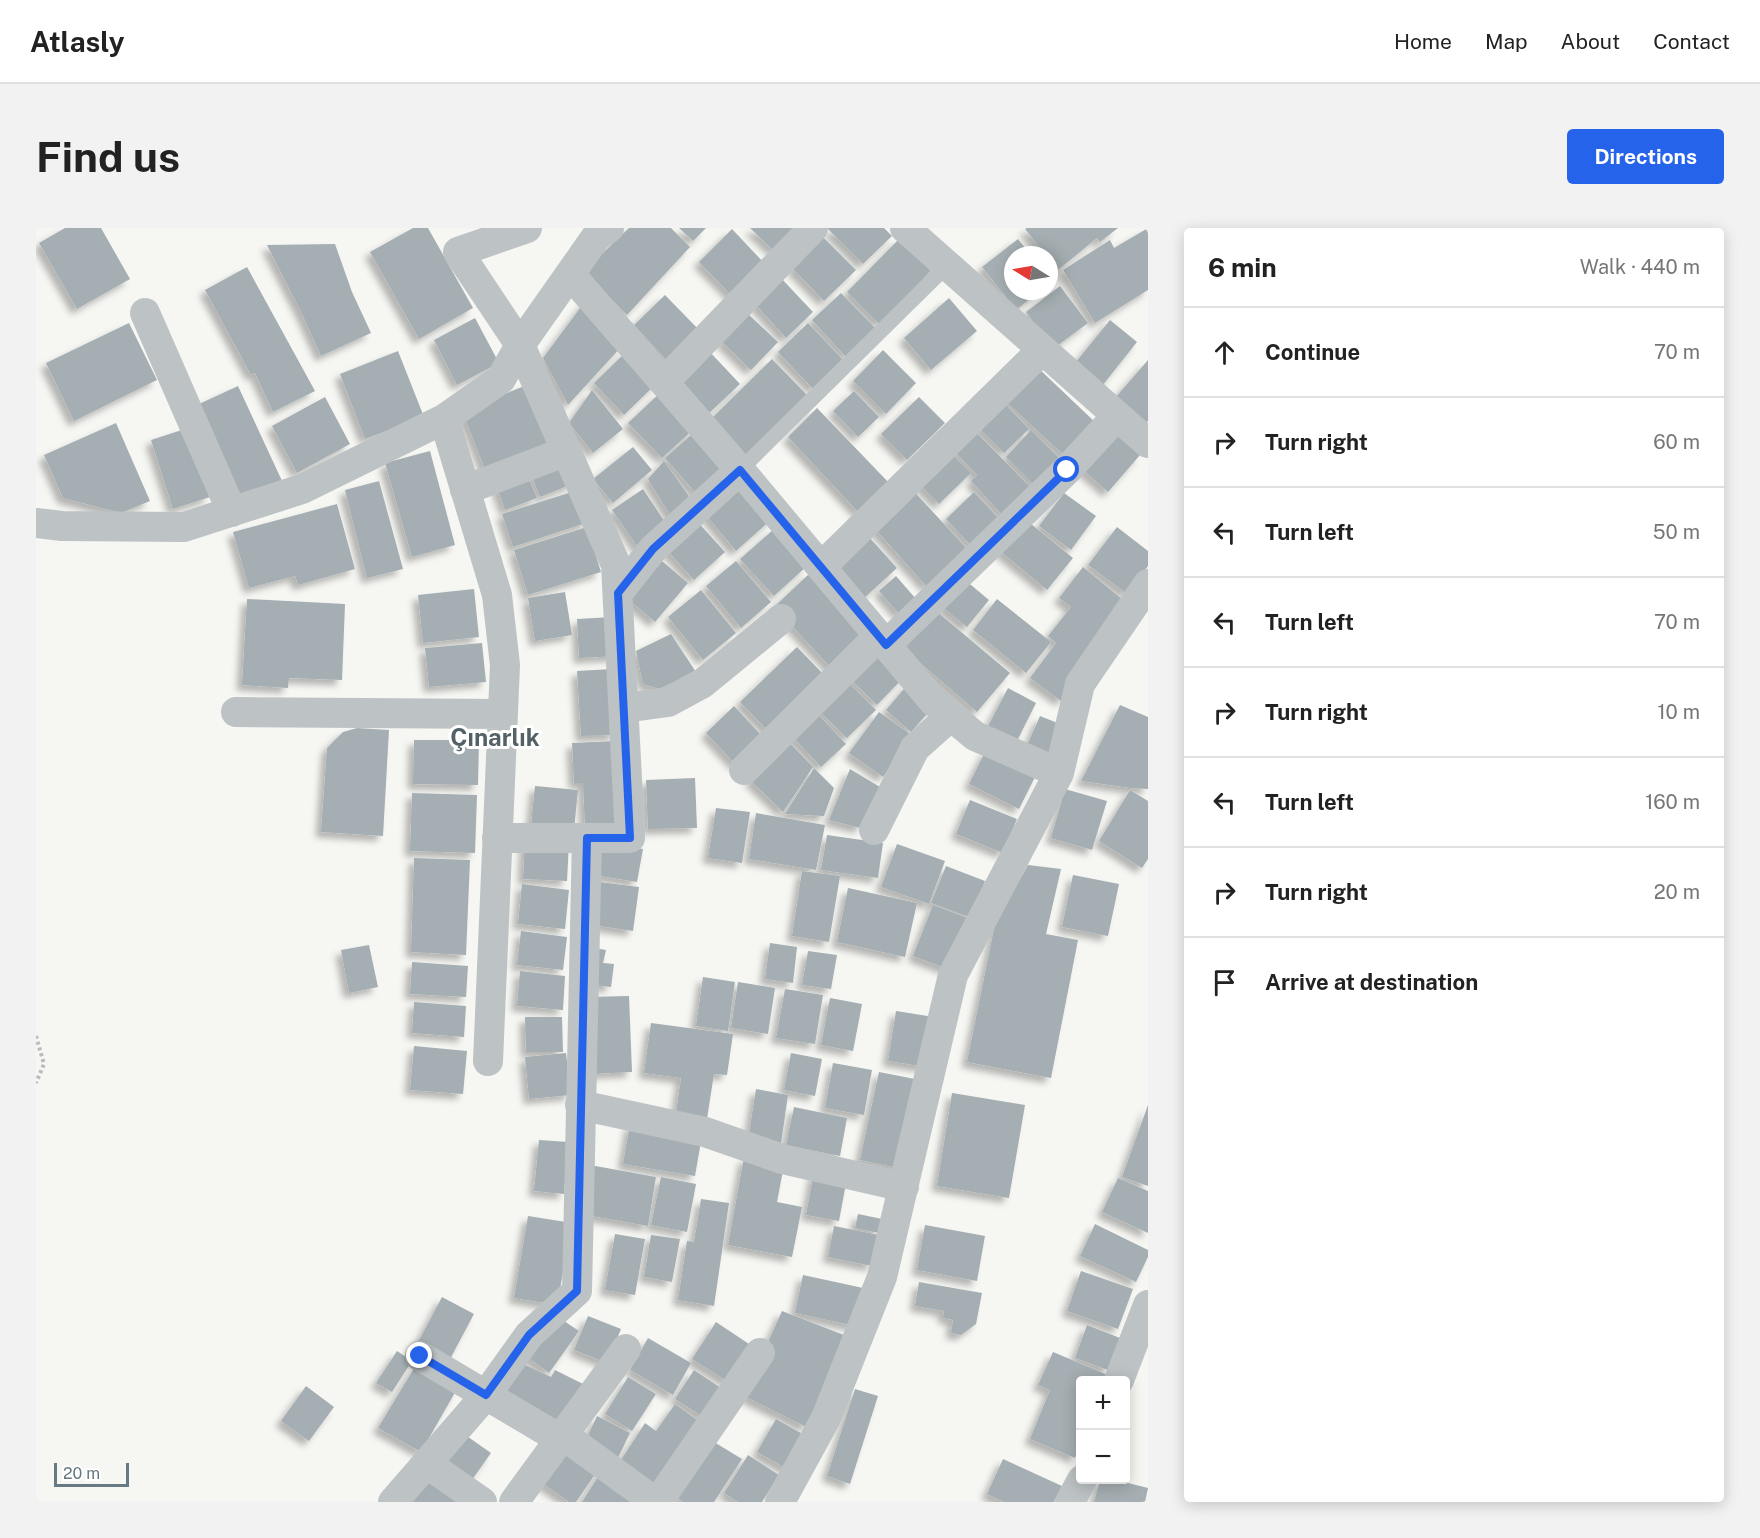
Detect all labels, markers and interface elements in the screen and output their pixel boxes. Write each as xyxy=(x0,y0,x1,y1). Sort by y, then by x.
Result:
text: Atlasly xyxy=(30,25,124,58)
text: Home xyxy=(1394,29,1452,54)
text: Map xyxy=(1485,29,1528,54)
text: About xyxy=(1561,29,1620,54)
text: Contact xyxy=(1653,29,1730,54)
button: Directions xyxy=(1567,129,1724,184)
text: Find us xyxy=(36,132,180,181)
north arrow xyxy=(1004,246,1058,300)
text: 6 min xyxy=(1208,252,1277,283)
text: Walk · 440 m xyxy=(1580,255,1700,279)
icon: ahead xyxy=(1208,336,1241,369)
text: Continue xyxy=(1265,339,1360,365)
text: 70 m xyxy=(1654,340,1700,364)
icon: right xyxy=(1208,426,1241,459)
text: Turn right xyxy=(1265,429,1368,455)
text: 60 m xyxy=(1653,430,1700,454)
route start xyxy=(1053,456,1079,482)
icon: left xyxy=(1208,516,1241,549)
text: Turn left xyxy=(1265,519,1354,545)
text: 50 m xyxy=(1653,520,1700,544)
icon: left xyxy=(1208,606,1241,639)
text: Turn left xyxy=(1265,609,1354,635)
text: 70 m xyxy=(1654,610,1700,634)
icon: right xyxy=(1208,696,1241,729)
text: Turn right xyxy=(1265,699,1368,725)
text: 10 m xyxy=(1657,700,1700,724)
district label: Çınarlık xyxy=(450,723,540,752)
icon: left xyxy=(1208,786,1241,819)
text: Turn left xyxy=(1265,789,1354,815)
text: 160 m xyxy=(1645,790,1700,814)
icon: right xyxy=(1208,876,1241,909)
text: Turn right xyxy=(1265,879,1368,905)
text: 20 m xyxy=(1654,880,1700,904)
icon: arrive xyxy=(1208,966,1241,999)
text: Arrive at destination xyxy=(1265,969,1478,995)
route end xyxy=(406,1342,432,1368)
map controls xyxy=(1076,1376,1130,1484)
button: + xyxy=(1076,1376,1130,1430)
button: − xyxy=(1076,1430,1130,1484)
scale bar xyxy=(54,1460,129,1488)
text: 20 m xyxy=(63,1464,100,1483)

